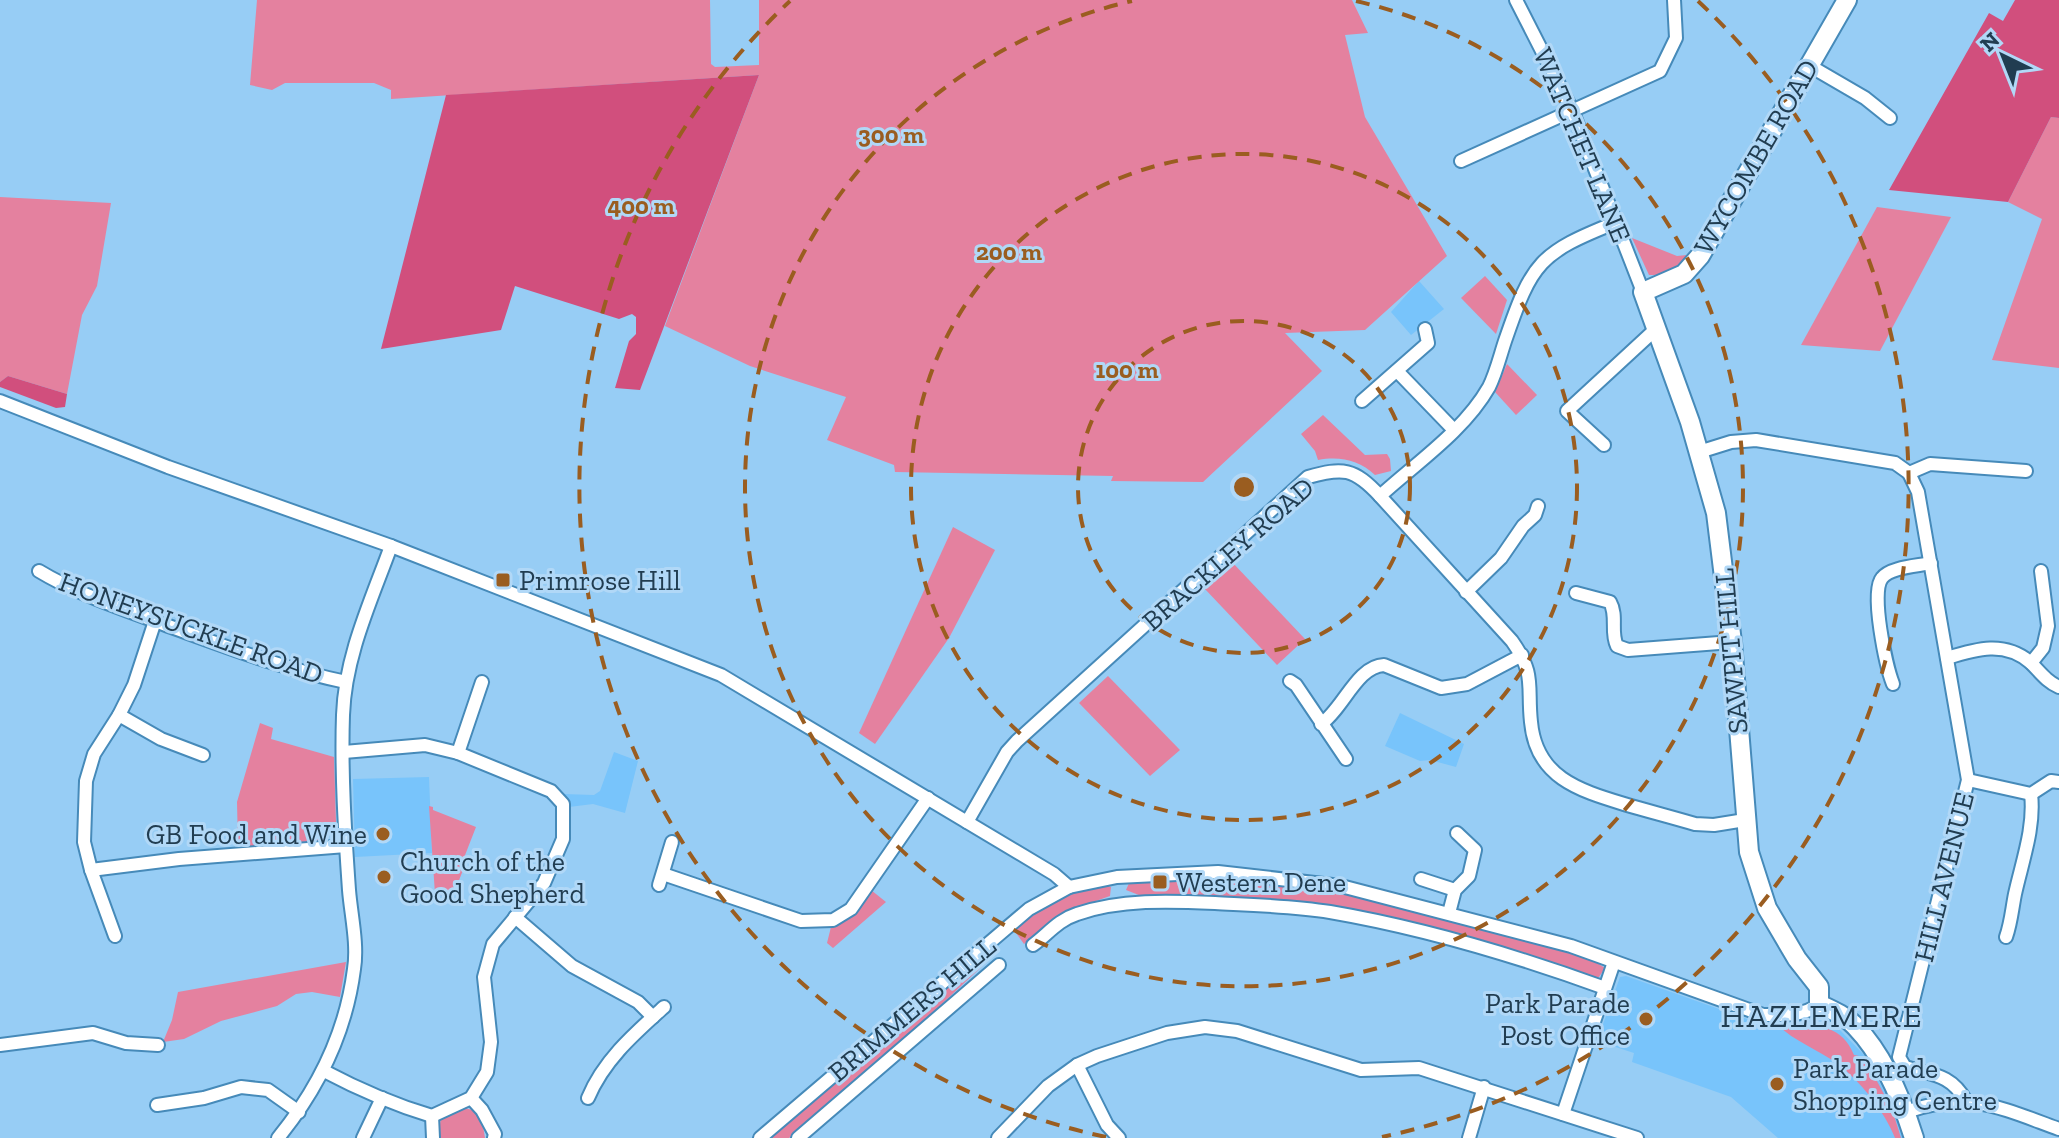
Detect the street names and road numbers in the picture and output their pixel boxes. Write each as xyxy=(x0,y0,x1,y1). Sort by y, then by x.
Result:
street label: WATCHET LANE xyxy=(1526,43,1638,247)
street label: WYCOMBE ROAD xyxy=(1687,54,1825,260)
street label: BRACKLEY ROAD xyxy=(1135,470,1321,638)
street label: HONEYSUCKLE ROAD xyxy=(55,565,327,691)
street label: SAWPIT HILL xyxy=(1707,567,1755,735)
street label: HILL AVENUE xyxy=(1907,789,1981,965)
street label: BRIMMERS HILL xyxy=(822,929,1002,1089)

